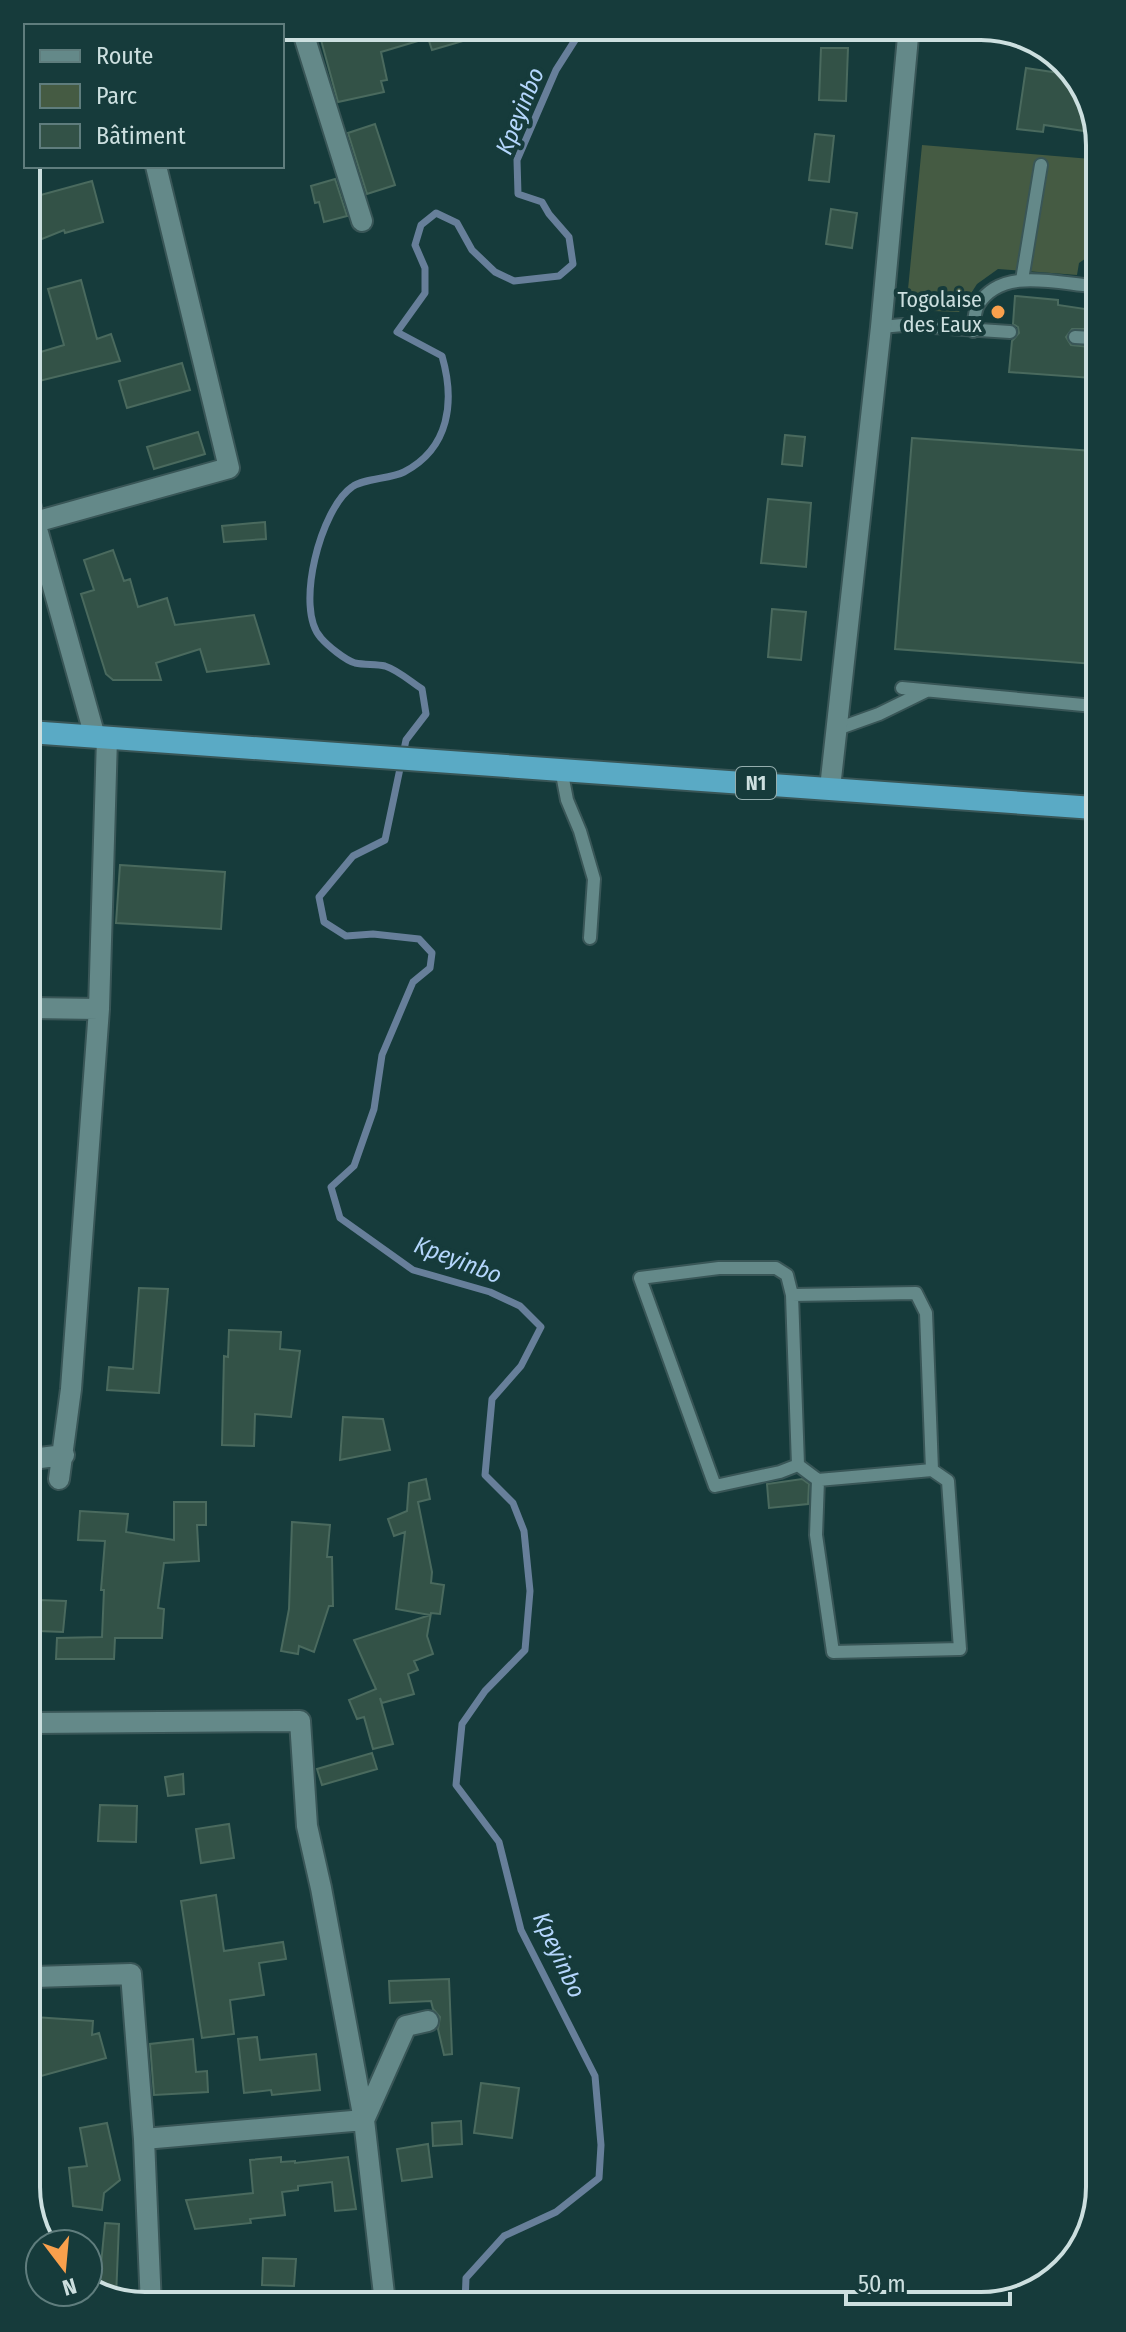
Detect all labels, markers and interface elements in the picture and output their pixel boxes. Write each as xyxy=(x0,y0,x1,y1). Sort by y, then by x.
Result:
legend xyxy=(24,24,284,168)
text: Route xyxy=(96,42,153,70)
water label: Kpeyinbo xyxy=(490,63,550,159)
text: Parc xyxy=(96,82,137,110)
text: Bâtiment xyxy=(96,122,186,150)
place label: Togolaise des Eaux xyxy=(898,286,982,338)
marker: Togolaise des Eaux xyxy=(989,303,1007,321)
road number: N1 xyxy=(736,767,776,799)
water label: Kpeyinbo xyxy=(410,1231,506,1289)
water label: Kpeyinbo xyxy=(527,1908,591,2002)
north arrow xyxy=(24,2228,104,2308)
scale bar xyxy=(846,2256,1010,2306)
text: 50 m xyxy=(858,2270,906,2298)
text: N xyxy=(59,2272,79,2302)

